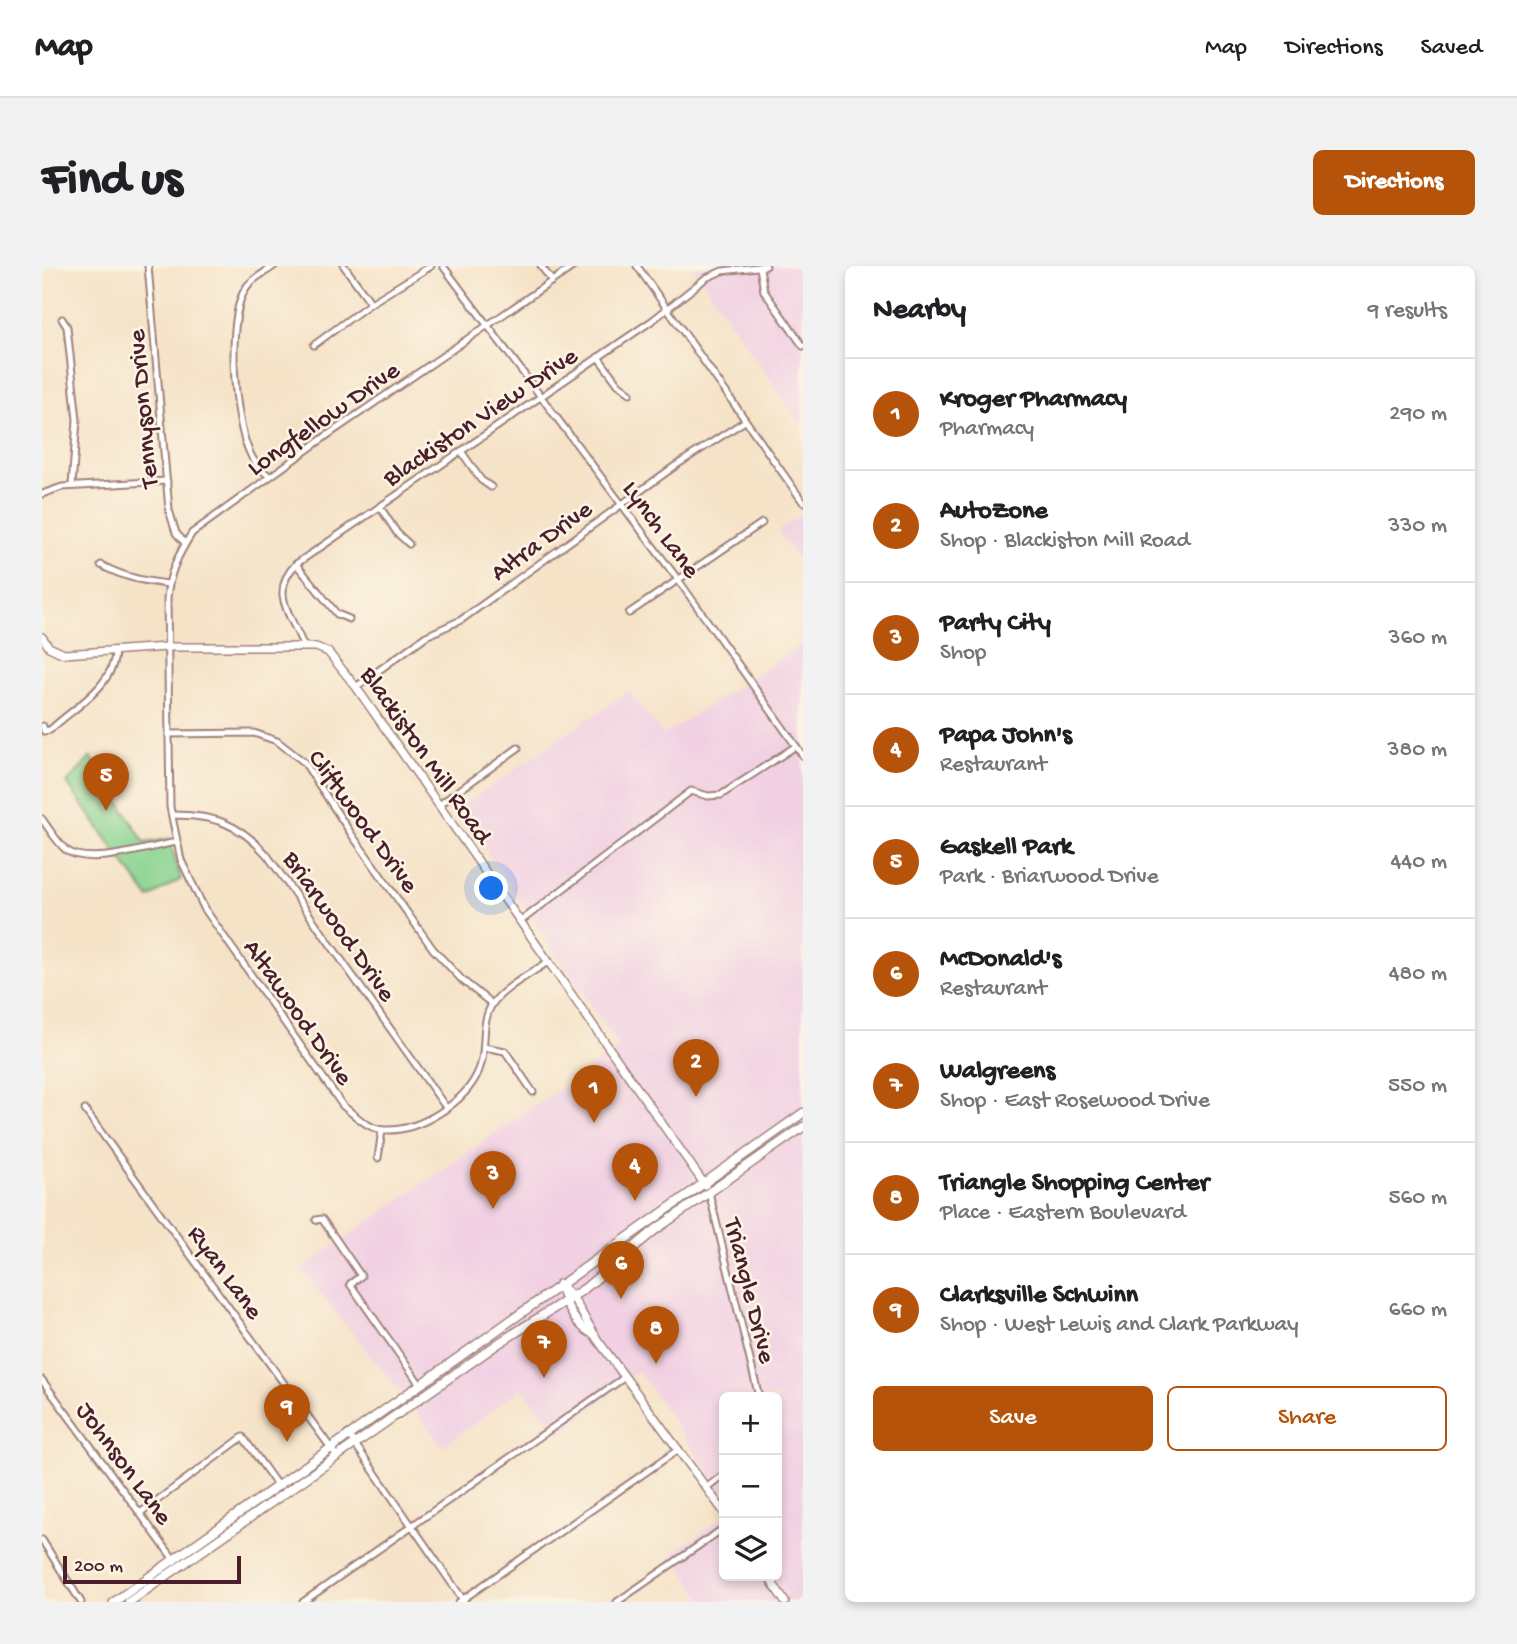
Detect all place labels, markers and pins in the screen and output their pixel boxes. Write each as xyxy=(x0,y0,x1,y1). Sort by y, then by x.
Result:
pin: 5 xyxy=(83,753,129,811)
pin: 2 xyxy=(673,1039,719,1097)
pin: 1 xyxy=(571,1065,617,1123)
pin: 4 xyxy=(612,1143,658,1201)
pin: 3 xyxy=(470,1151,516,1209)
pin: 6 xyxy=(598,1241,644,1299)
pin: 8 xyxy=(633,1306,679,1364)
pin: 7 xyxy=(521,1320,567,1378)
pin: 9 xyxy=(264,1384,310,1442)

